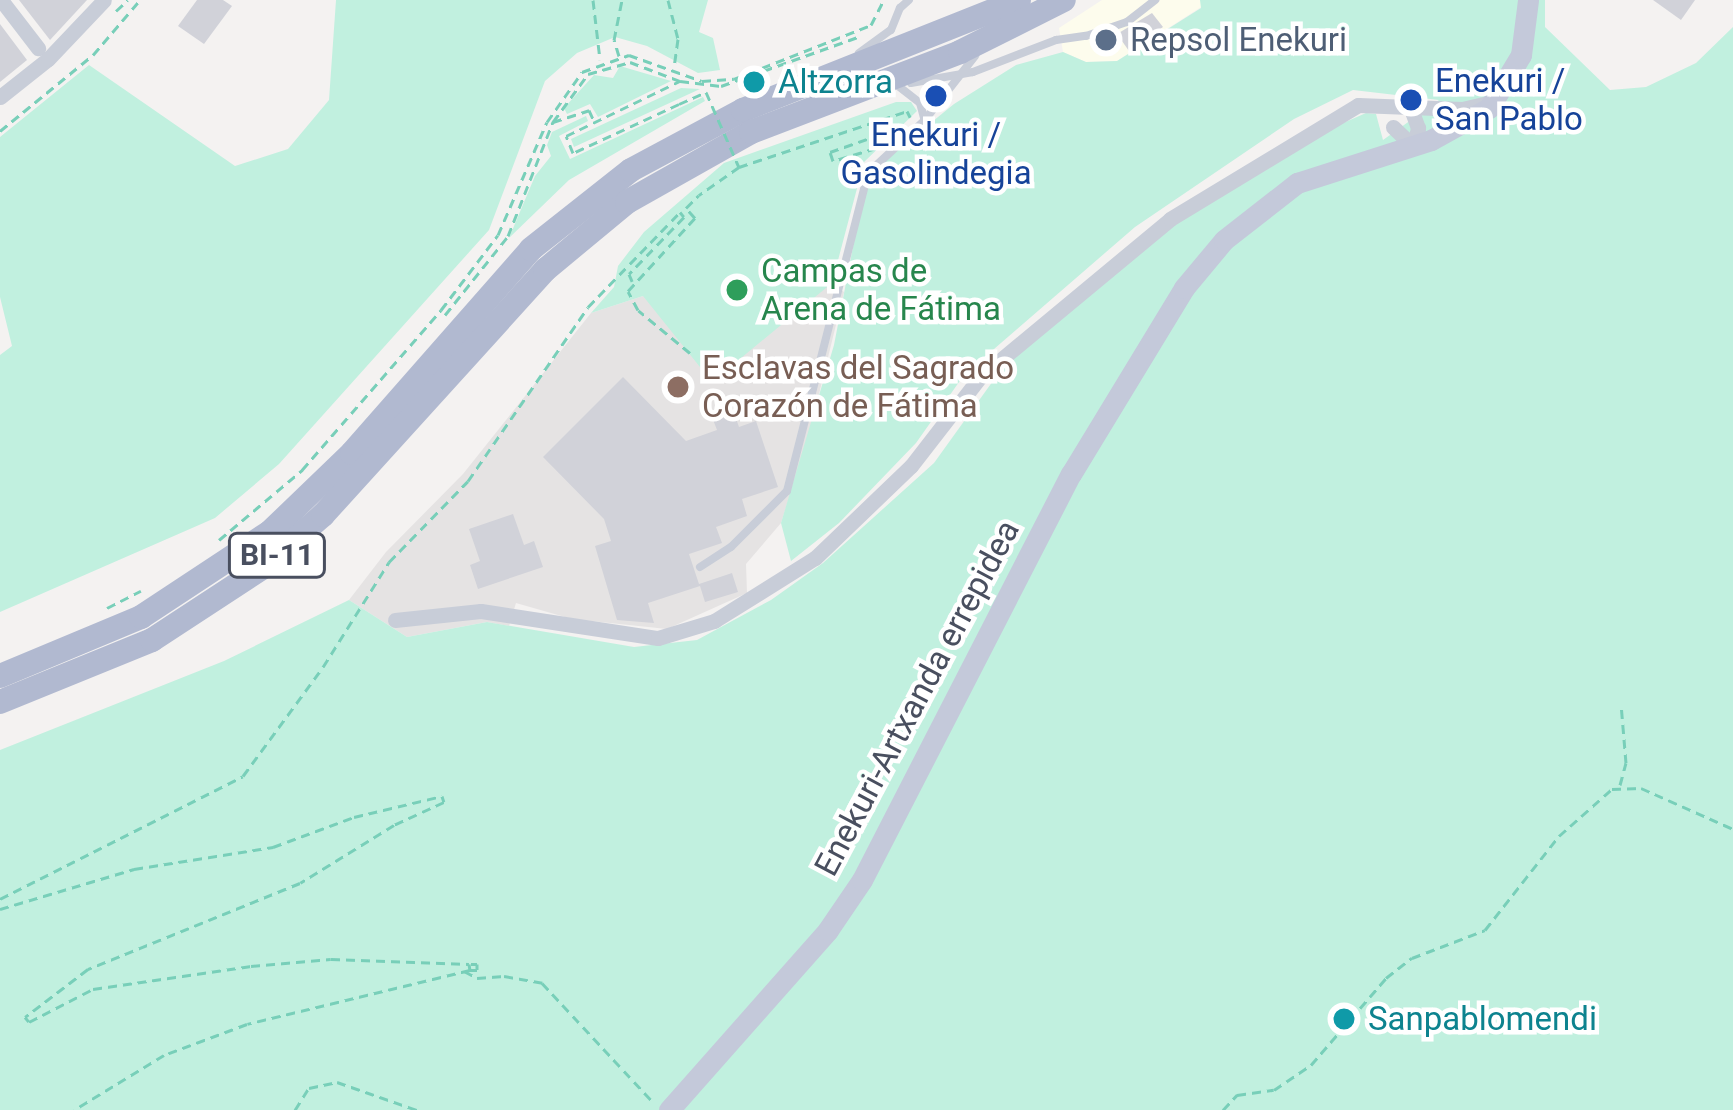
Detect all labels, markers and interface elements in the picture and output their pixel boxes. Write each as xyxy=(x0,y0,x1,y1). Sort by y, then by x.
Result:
place label: Repsol Enekuri xyxy=(1130,20,1347,60)
marker: Repsol Enekuri xyxy=(1093,27,1119,53)
place label: Enekuri / San Pablo xyxy=(1435,61,1583,139)
place label: Altzorra xyxy=(778,62,893,102)
marker: Altzorra xyxy=(741,69,767,95)
marker: Enekuri / Gasolindegia xyxy=(923,83,949,109)
marker: Enekuri / San Pablo xyxy=(1398,87,1424,113)
place label: Enekuri / Gasolindegia xyxy=(840,115,1032,193)
place label: Campas de Arena de Fátima xyxy=(761,251,1001,329)
marker: Campas de Arena de Fátima xyxy=(724,277,750,303)
place label: Esclavas del Sagrado Corazón de Fátima xyxy=(702,348,1014,426)
marker: Esclavas del Sagrado Corazón de Fátima xyxy=(665,374,691,400)
street label: Enekuri-Artxanda errepidea xyxy=(806,513,1028,883)
road number: BI-11 xyxy=(226,531,328,579)
place label: Sanpablomendi xyxy=(1368,999,1597,1039)
marker: Sanpablomendi xyxy=(1331,1006,1357,1032)

